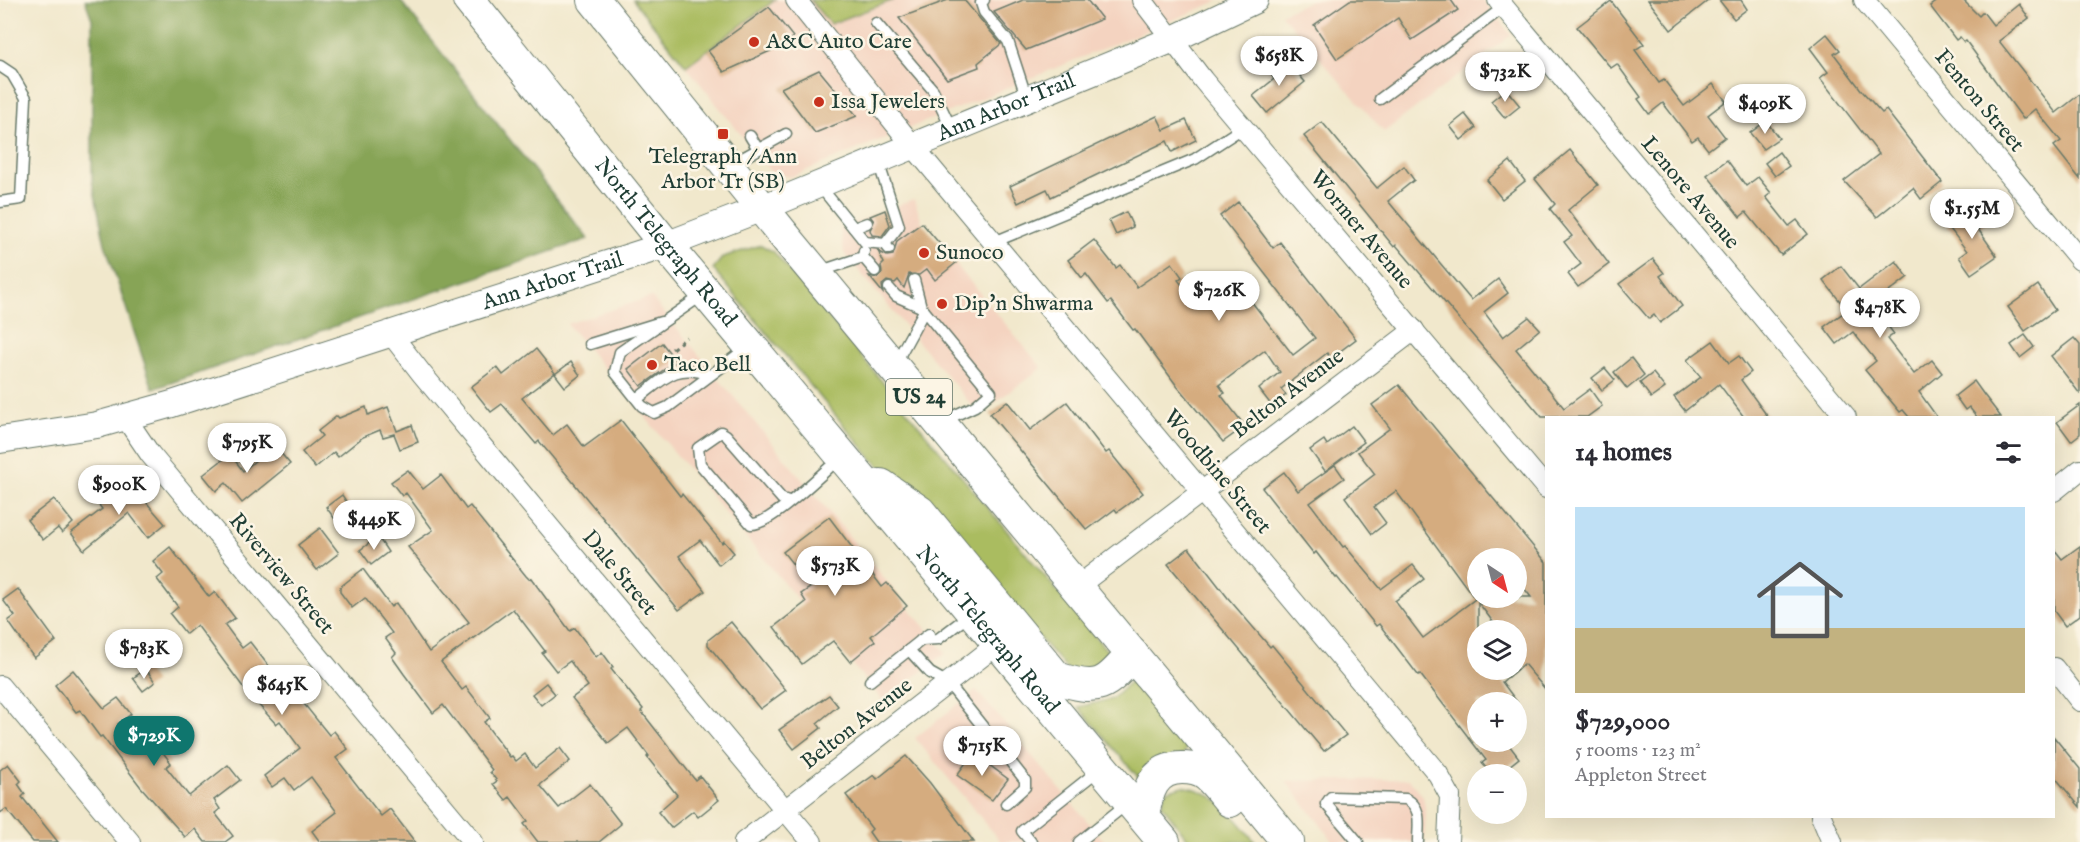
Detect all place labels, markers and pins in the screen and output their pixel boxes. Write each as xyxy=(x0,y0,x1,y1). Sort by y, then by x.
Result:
place label: A&C Auto Care xyxy=(765,28,912,56)
marker: A&C Auto Care xyxy=(747,35,761,49)
pin: $658K xyxy=(1237,36,1321,87)
pin: $732K xyxy=(1463,52,1547,103)
pin: $409K xyxy=(1723,84,1807,135)
place label: Issa Jewelers xyxy=(831,88,945,116)
marker: Issa Jewelers xyxy=(812,95,826,109)
marker: Telegraph / Ann Arbor Tr (SB) xyxy=(716,127,730,141)
place label: Telegraph / Ann Arbor Tr (SB) xyxy=(649,143,798,196)
pin: $1.55M xyxy=(1923,189,2021,240)
place label: Sunoco xyxy=(936,239,1004,267)
marker: Sunoco xyxy=(917,246,931,260)
pin: $726K xyxy=(1177,271,1261,322)
pin: $478K xyxy=(1838,288,1922,339)
place label: Dip'n Shwarma xyxy=(954,290,1094,318)
marker: Dip'n Shwarma xyxy=(935,297,949,311)
place label: Taco Bell xyxy=(664,351,751,379)
marker: Taco Bell xyxy=(645,358,659,372)
pin: $795K xyxy=(205,423,289,474)
pin: $900K xyxy=(77,465,161,516)
pin: $449K xyxy=(332,500,416,551)
pin: $573K xyxy=(793,546,877,597)
pin: $783K xyxy=(102,629,186,680)
pin: $645K xyxy=(240,665,324,716)
pin: $729K xyxy=(112,716,196,767)
pin: $715K xyxy=(940,726,1024,777)

